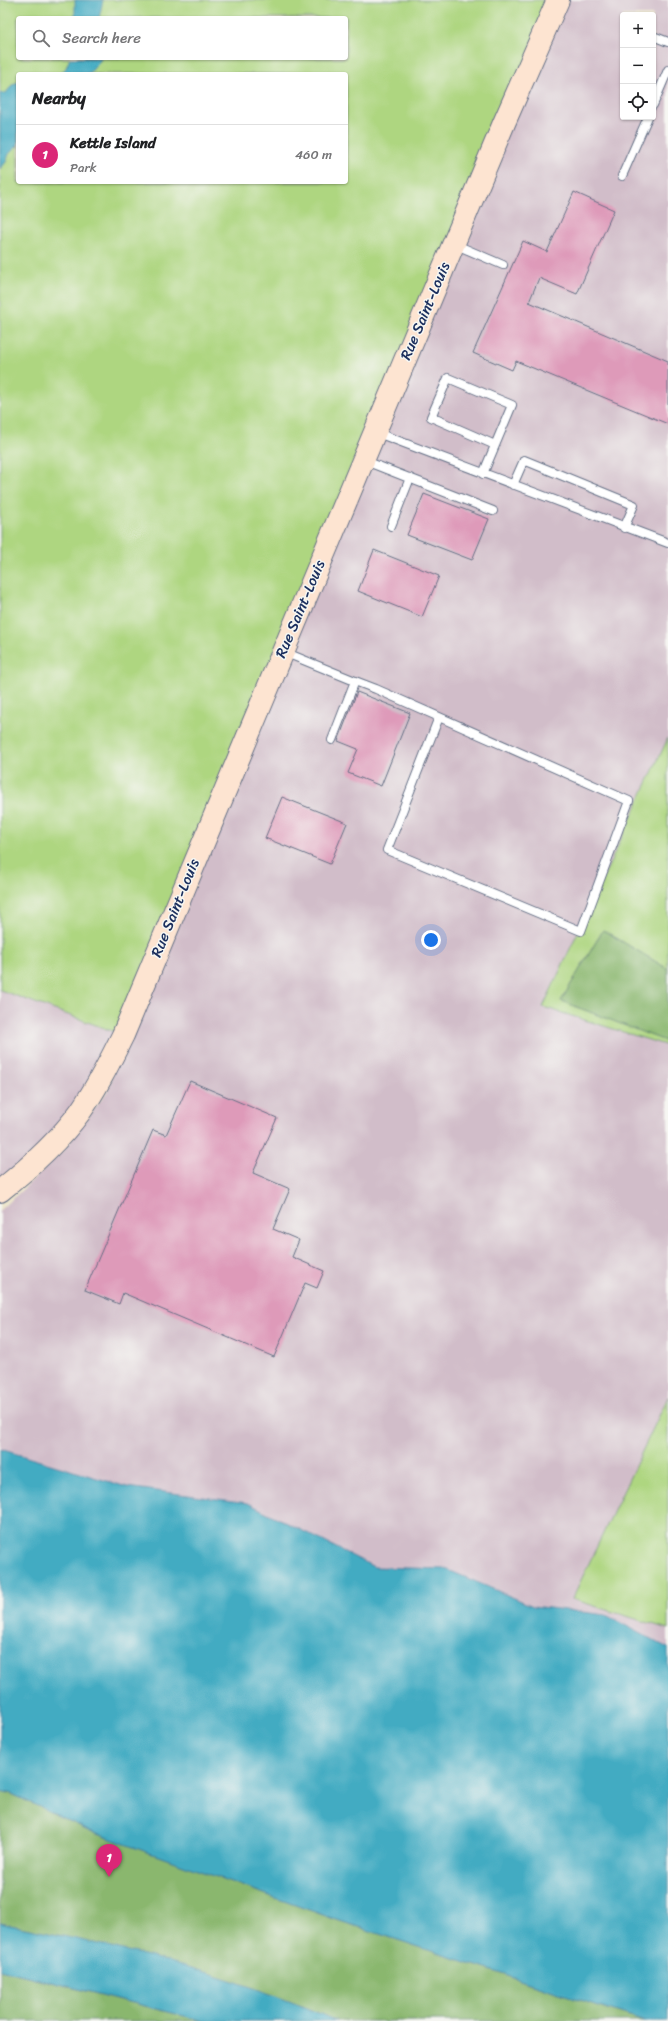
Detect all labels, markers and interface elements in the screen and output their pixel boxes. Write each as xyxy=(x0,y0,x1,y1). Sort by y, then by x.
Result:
map controls xyxy=(620,12,656,120)
button: + xyxy=(620,12,656,48)
search box xyxy=(16,16,348,60)
text: Search here xyxy=(62,25,141,51)
icon: search xyxy=(30,27,52,49)
button: − xyxy=(620,48,656,84)
text: Nearby xyxy=(32,83,86,113)
button: locate xyxy=(620,84,656,120)
text: Kettle Island xyxy=(70,130,156,156)
text: 1 xyxy=(42,143,48,166)
text: 460 m xyxy=(295,143,332,166)
text: Park xyxy=(70,156,97,179)
street label: Rue Saint-Louis xyxy=(393,257,458,364)
street label: Rue Saint-Louis xyxy=(268,555,333,662)
street label: Rue Saint-Louis xyxy=(143,854,207,961)
your location xyxy=(421,930,441,950)
pin: 1 xyxy=(96,1844,122,1877)

